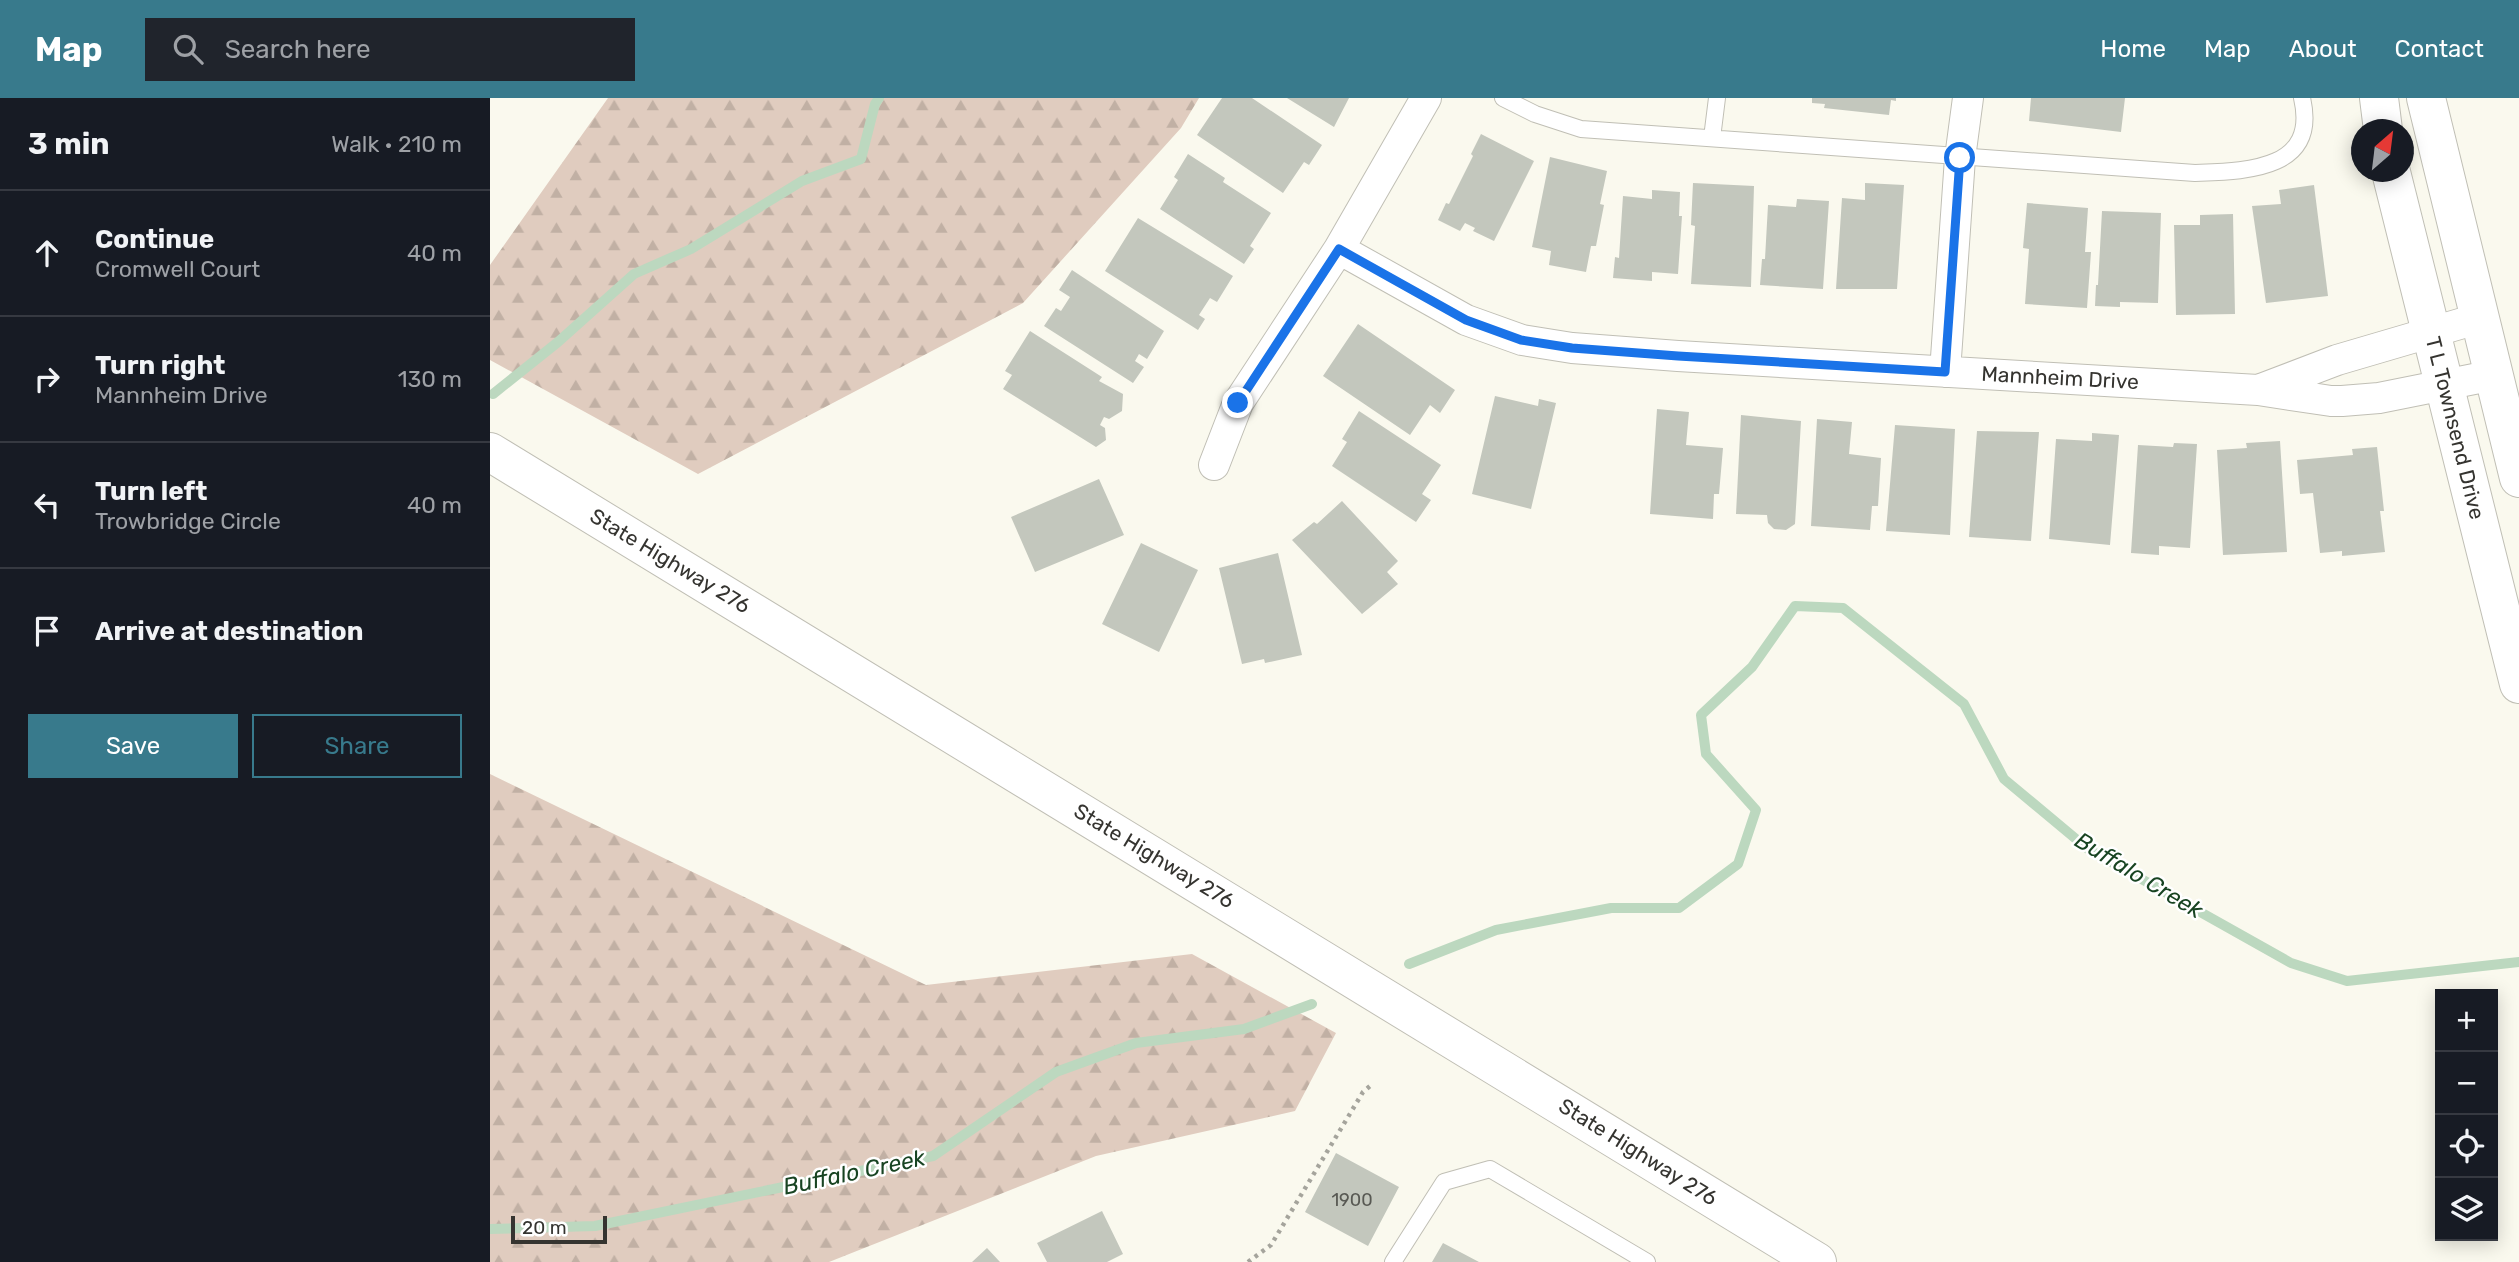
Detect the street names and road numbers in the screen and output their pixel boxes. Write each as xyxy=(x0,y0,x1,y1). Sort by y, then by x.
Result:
street label: T L Townsend Drive xyxy=(2421,334,2490,522)
street label: Mannheim Drive xyxy=(1981,361,2139,394)
street label: State Highway 276 xyxy=(586,503,755,618)
street label: State Highway 276 xyxy=(1070,798,1239,913)
street label: State Highway 276 xyxy=(1554,1093,1722,1210)

